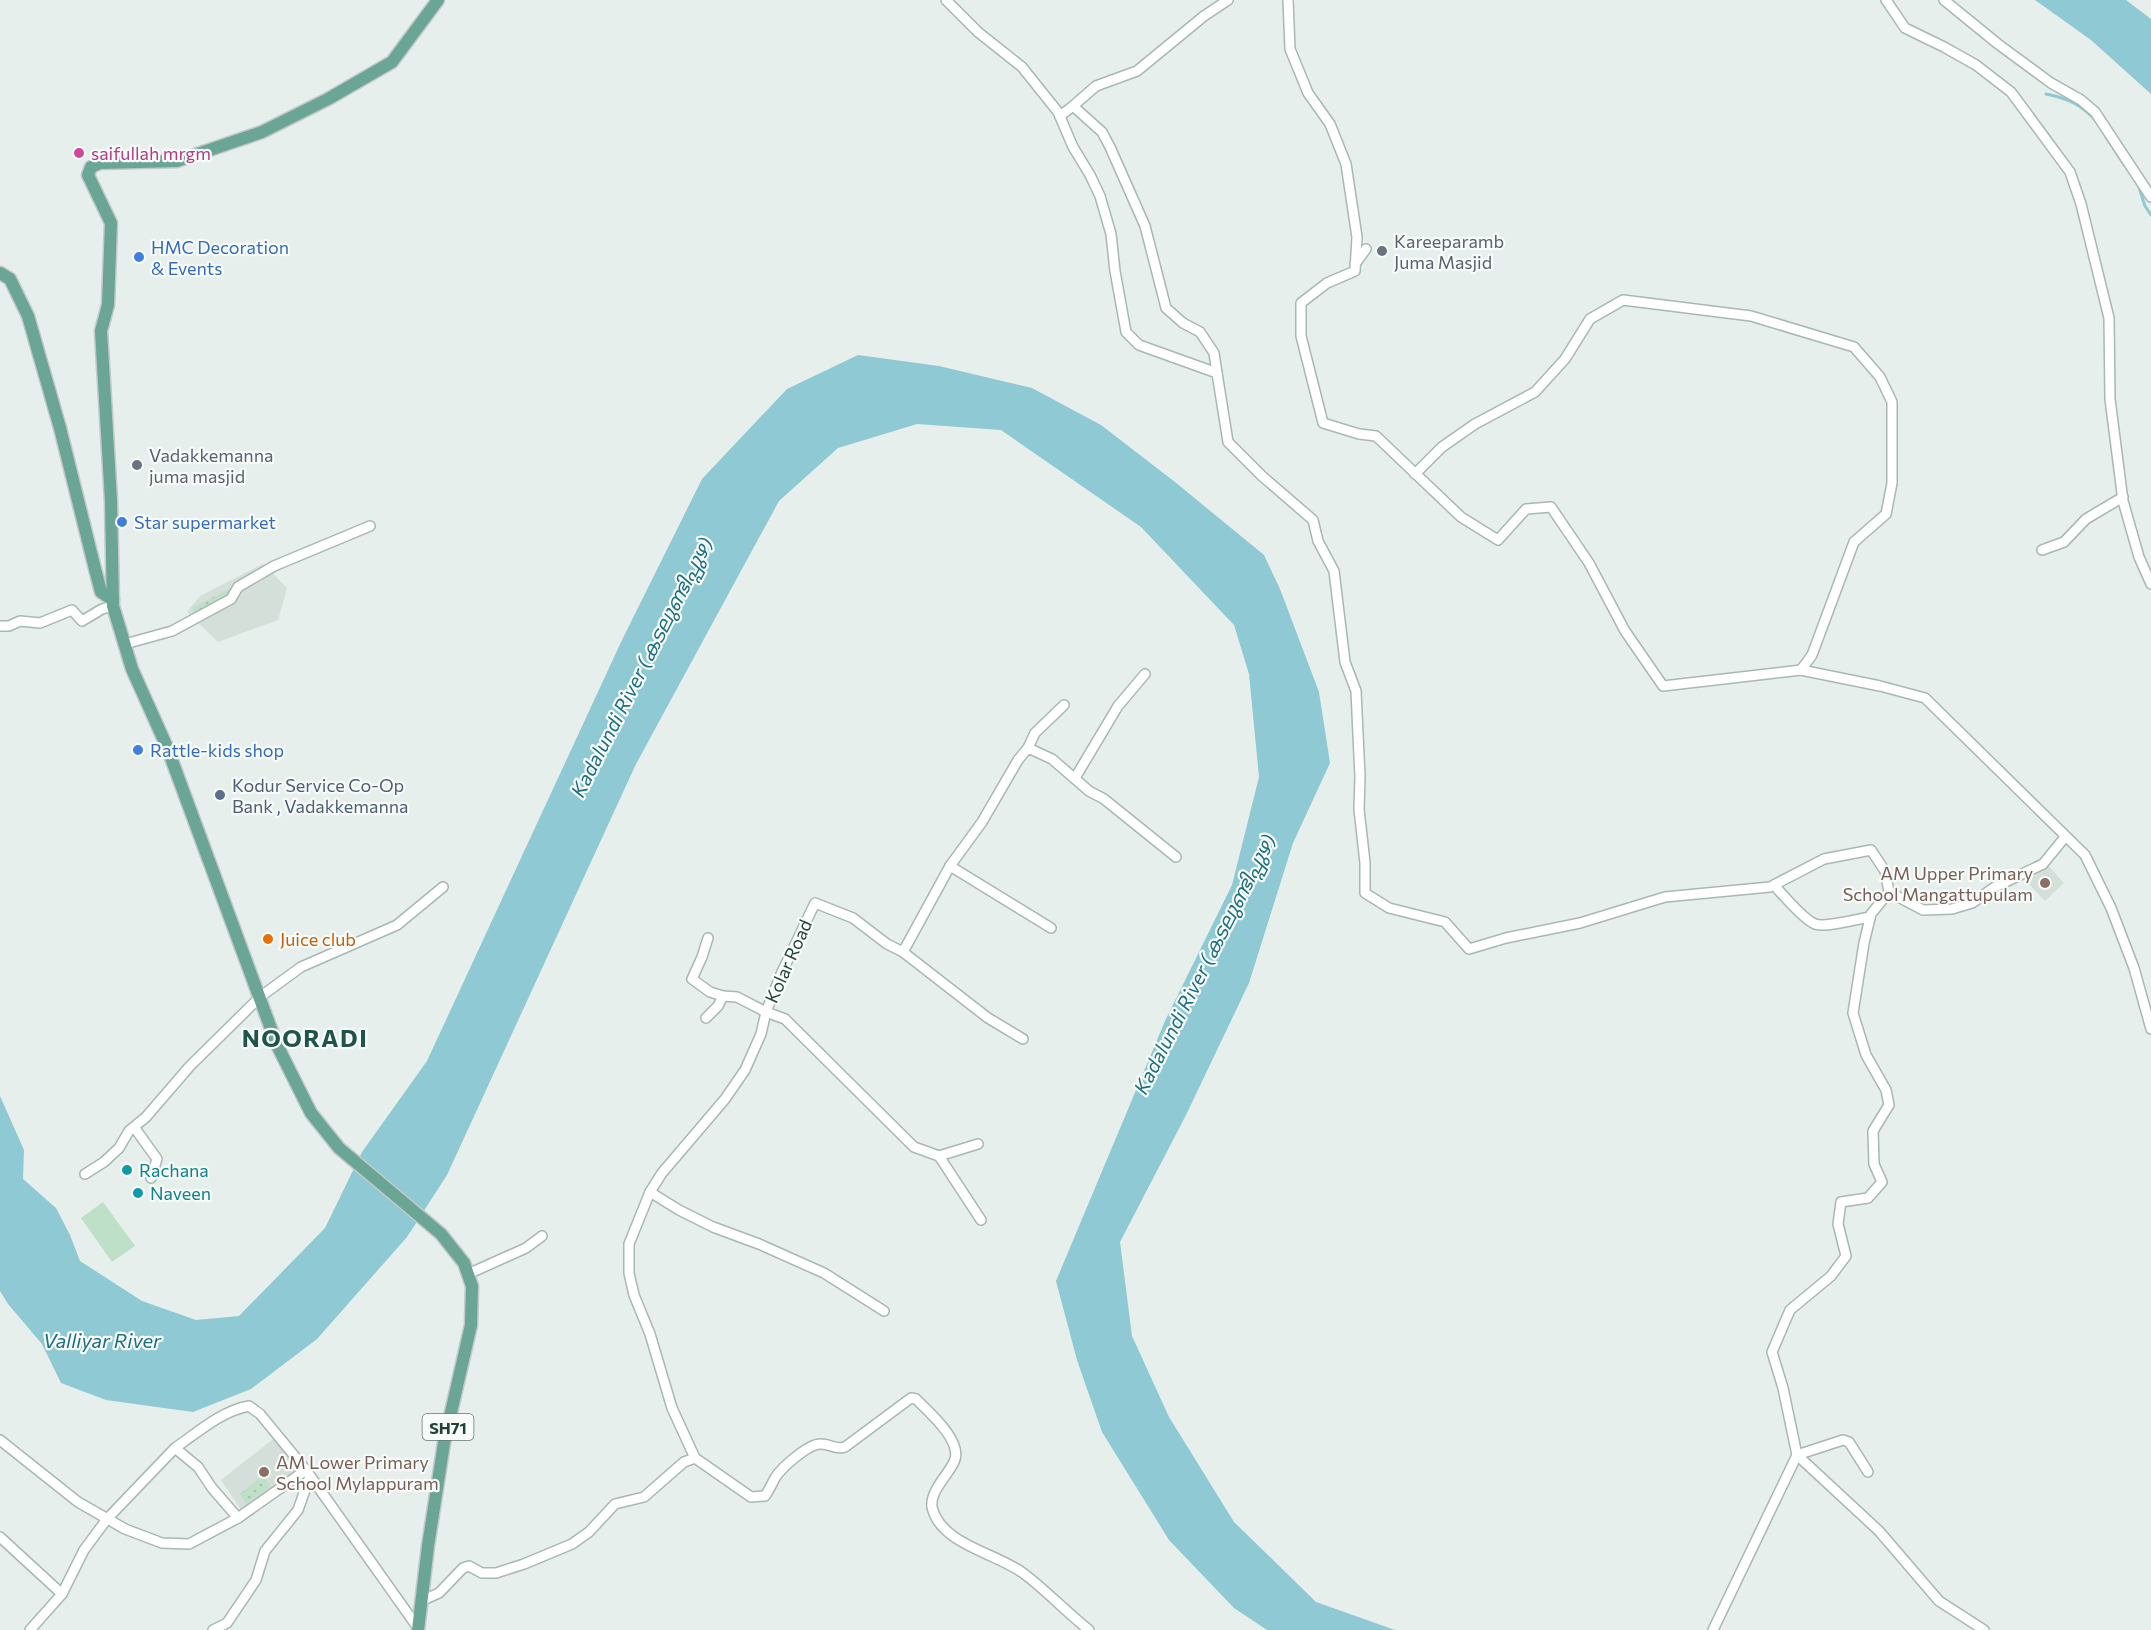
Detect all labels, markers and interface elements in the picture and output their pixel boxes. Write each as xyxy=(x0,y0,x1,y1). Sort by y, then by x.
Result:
place label: saifullah mrgm xyxy=(91,142,211,164)
marker: saifullah mrgm xyxy=(72,146,86,160)
place label: Kareeparamb Juma Masjid xyxy=(1394,230,1504,273)
place label: HMC Decoration & Events xyxy=(151,236,289,279)
marker: Kareeparamb Juma Masjid xyxy=(1375,244,1389,258)
marker: HMC Decoration & Events xyxy=(132,250,146,264)
place label: Vadakkemanna juma masjid xyxy=(149,444,273,487)
marker: Vadakkemanna juma masjid xyxy=(130,458,144,472)
place label: Star supermarket xyxy=(134,511,276,533)
marker: Star supermarket xyxy=(115,515,129,529)
water label: Kadalundi River (കടലുണ്ടിപ്പുഴ) xyxy=(565,533,720,802)
place label: Rattle-kids shop xyxy=(150,739,284,761)
marker: Rattle-kids shop xyxy=(131,743,145,757)
place label: Kodur Service Co-Op Bank , Vadakkemanna xyxy=(232,774,409,817)
marker: Kodur Service Co-Op Bank , Vadakkemanna xyxy=(213,788,227,802)
water label: Kadalundi River (കടലുണ്ടിപ്പുഴ) xyxy=(1128,830,1283,1099)
place label: AM Upper Primary School Mangattupulam xyxy=(1843,862,2033,905)
marker: AM Upper Primary School Mangattupulam xyxy=(2038,876,2052,890)
street label: Kolar Road xyxy=(760,916,816,1006)
place label: Juice club xyxy=(280,928,356,950)
marker: Juice club xyxy=(261,932,275,946)
district label: NOORADI xyxy=(242,1023,368,1052)
place label: Rachana xyxy=(139,1159,209,1181)
marker: Rachana xyxy=(120,1163,134,1177)
place label: Naveen xyxy=(150,1182,211,1204)
marker: Naveen xyxy=(131,1186,145,1200)
water label: Valliyar River xyxy=(43,1328,162,1352)
road number: SH71 xyxy=(422,1414,474,1440)
place label: AM Lower Primary School Mylappuram xyxy=(276,1451,439,1494)
marker: AM Lower Primary School Mylappuram xyxy=(257,1465,271,1479)

